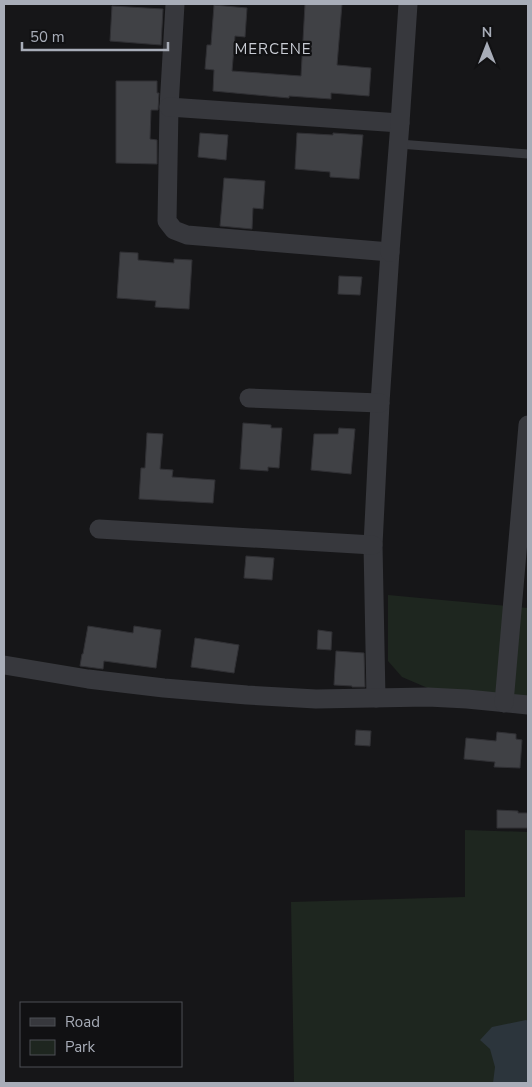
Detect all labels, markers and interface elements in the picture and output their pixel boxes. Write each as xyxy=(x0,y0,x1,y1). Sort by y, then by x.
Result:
scale bar xyxy=(22,20,169,52)
north arrow xyxy=(462,20,512,70)
text: N xyxy=(482,23,492,42)
text: 50 m xyxy=(30,27,65,47)
district label: MERCENE xyxy=(234,39,312,59)
legend xyxy=(20,1002,182,1067)
text: Road xyxy=(65,1012,100,1032)
text: Park xyxy=(65,1037,95,1057)

